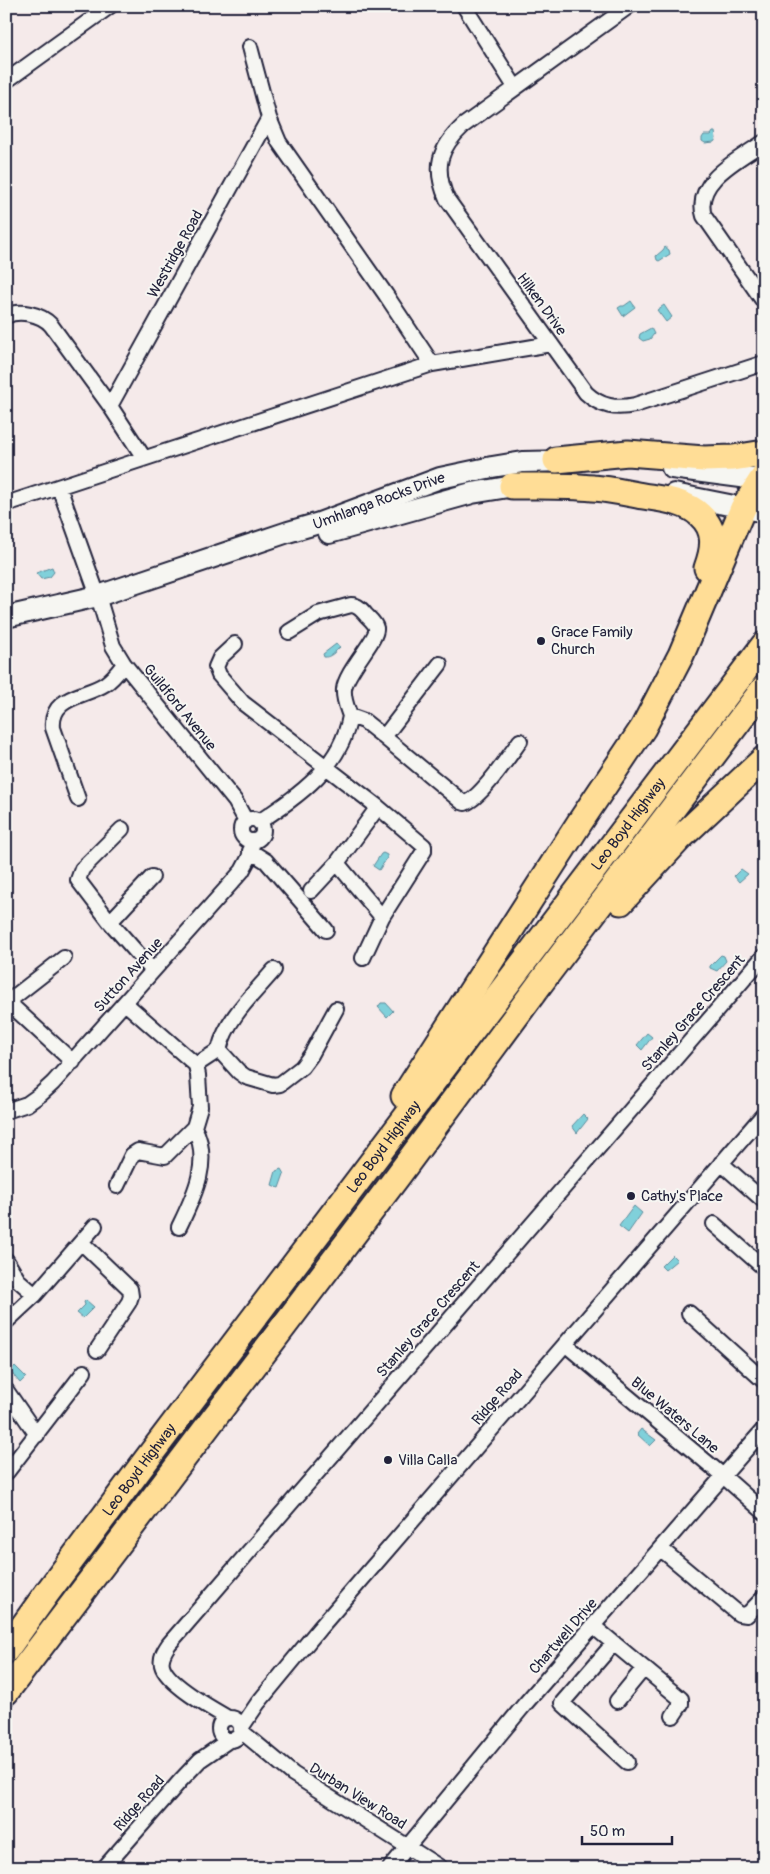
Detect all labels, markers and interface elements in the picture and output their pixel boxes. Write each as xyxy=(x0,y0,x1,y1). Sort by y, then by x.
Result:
street label: Westridge Road xyxy=(143,207,207,301)
street label: Hilken Drive xyxy=(512,269,571,340)
street label: Umhlanga Rocks Drive xyxy=(311,468,447,534)
place label: Grace Family Church xyxy=(551,623,633,659)
marker: Grace Family Church xyxy=(535,635,547,647)
street label: Guildford Avenue xyxy=(139,660,221,755)
street label: Leo Boyd Highway xyxy=(587,774,670,875)
street label: Sutton Avenue xyxy=(90,934,167,1017)
street label: Stanley Grace Crescent xyxy=(637,950,750,1076)
street label: Leo Boyd Highway xyxy=(343,1097,425,1197)
place label: Cathy's Place xyxy=(641,1187,723,1206)
marker: Cathy's Place xyxy=(625,1190,637,1202)
street label: Stanley Grace Crescent xyxy=(372,1256,485,1382)
street label: Ridge Road xyxy=(468,1365,527,1429)
street label: Blue Waters Lane xyxy=(627,1373,723,1458)
street label: Leo Boyd Highway xyxy=(98,1419,181,1520)
place label: Villa Calla xyxy=(398,1451,457,1470)
marker: Villa Calla xyxy=(382,1454,394,1466)
street label: Chartwell Drive xyxy=(525,1594,602,1678)
street label: Durban View Road xyxy=(306,1759,410,1834)
street label: Ridge Road xyxy=(110,1771,169,1835)
scale bar xyxy=(582,1814,672,1846)
text: 50 m xyxy=(590,1822,625,1841)

